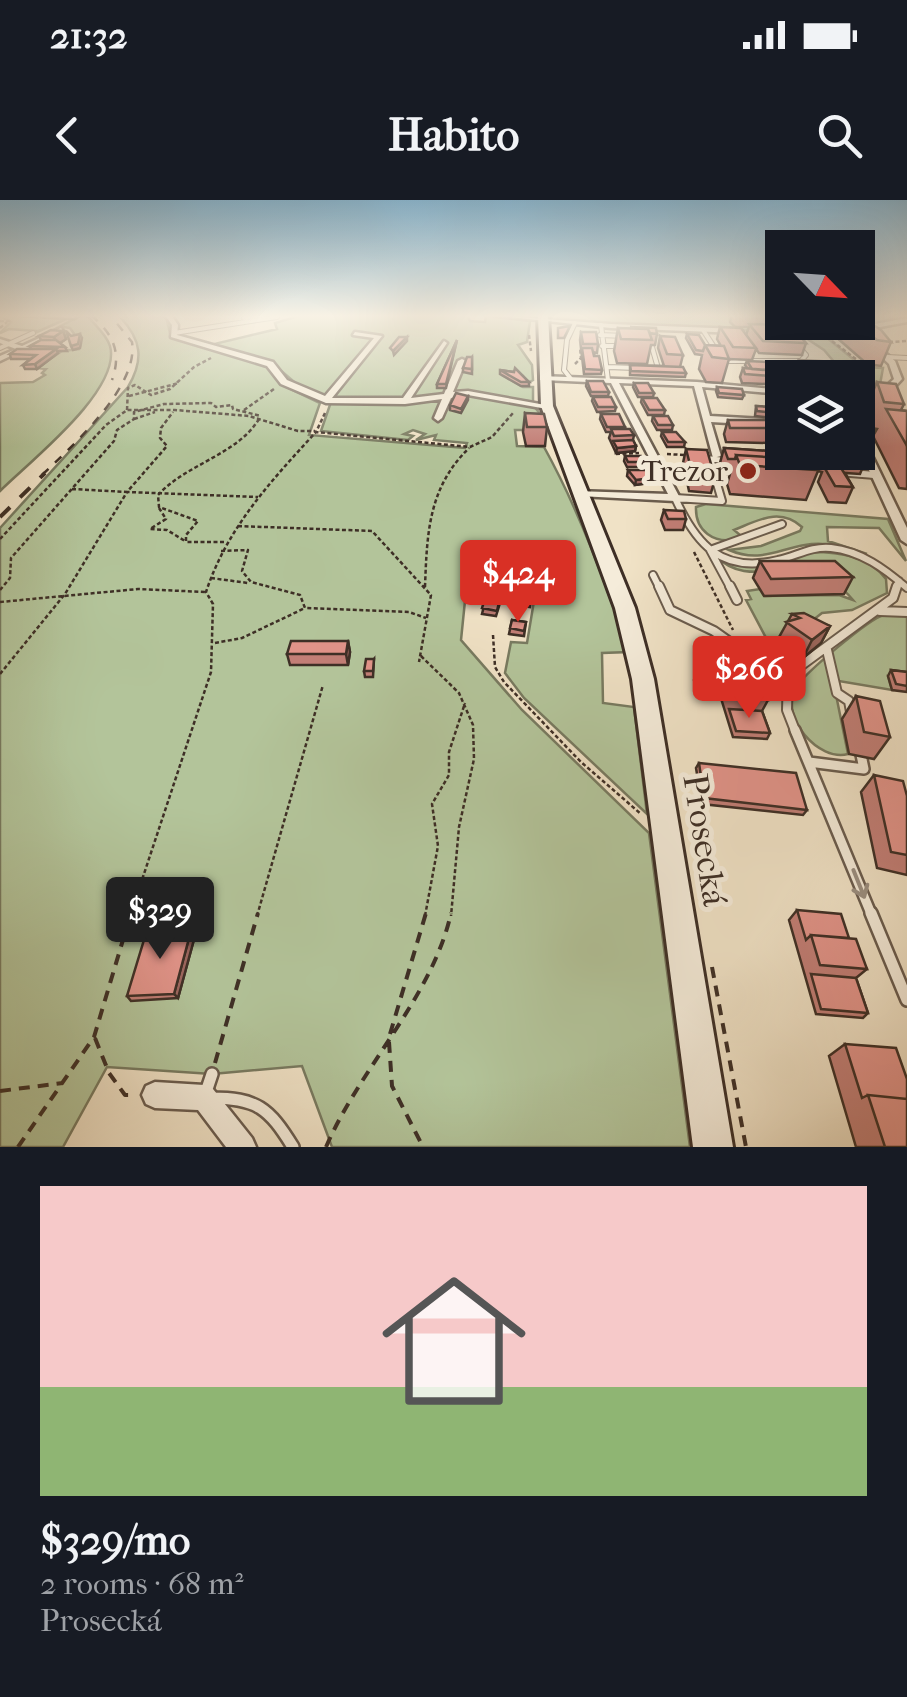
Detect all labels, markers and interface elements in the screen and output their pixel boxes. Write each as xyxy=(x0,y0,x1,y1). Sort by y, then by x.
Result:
text: 21:32 xyxy=(50,13,127,58)
icon: back xyxy=(40,108,95,163)
icon: search xyxy=(812,108,867,163)
text: Habito xyxy=(388,109,519,162)
north arrow xyxy=(765,230,875,340)
map controls xyxy=(765,230,875,470)
button: layers xyxy=(765,360,875,470)
place label: Trezor xyxy=(641,454,728,489)
marker: Trezor xyxy=(737,460,759,482)
pin: $424 xyxy=(459,540,577,625)
text: $424 xyxy=(482,554,554,591)
pin: $266 xyxy=(690,636,808,721)
text: $266 xyxy=(715,650,783,687)
street label: Prosecká xyxy=(674,771,736,910)
one-way arrow xyxy=(852,869,870,899)
pin: $329 xyxy=(101,877,219,962)
text: $329 xyxy=(128,891,192,928)
icon: home xyxy=(364,1251,544,1431)
text: $329/mo xyxy=(40,1516,190,1565)
text: 2 rooms · 68 m² xyxy=(40,1565,244,1602)
text: Prosecká xyxy=(40,1602,162,1639)

